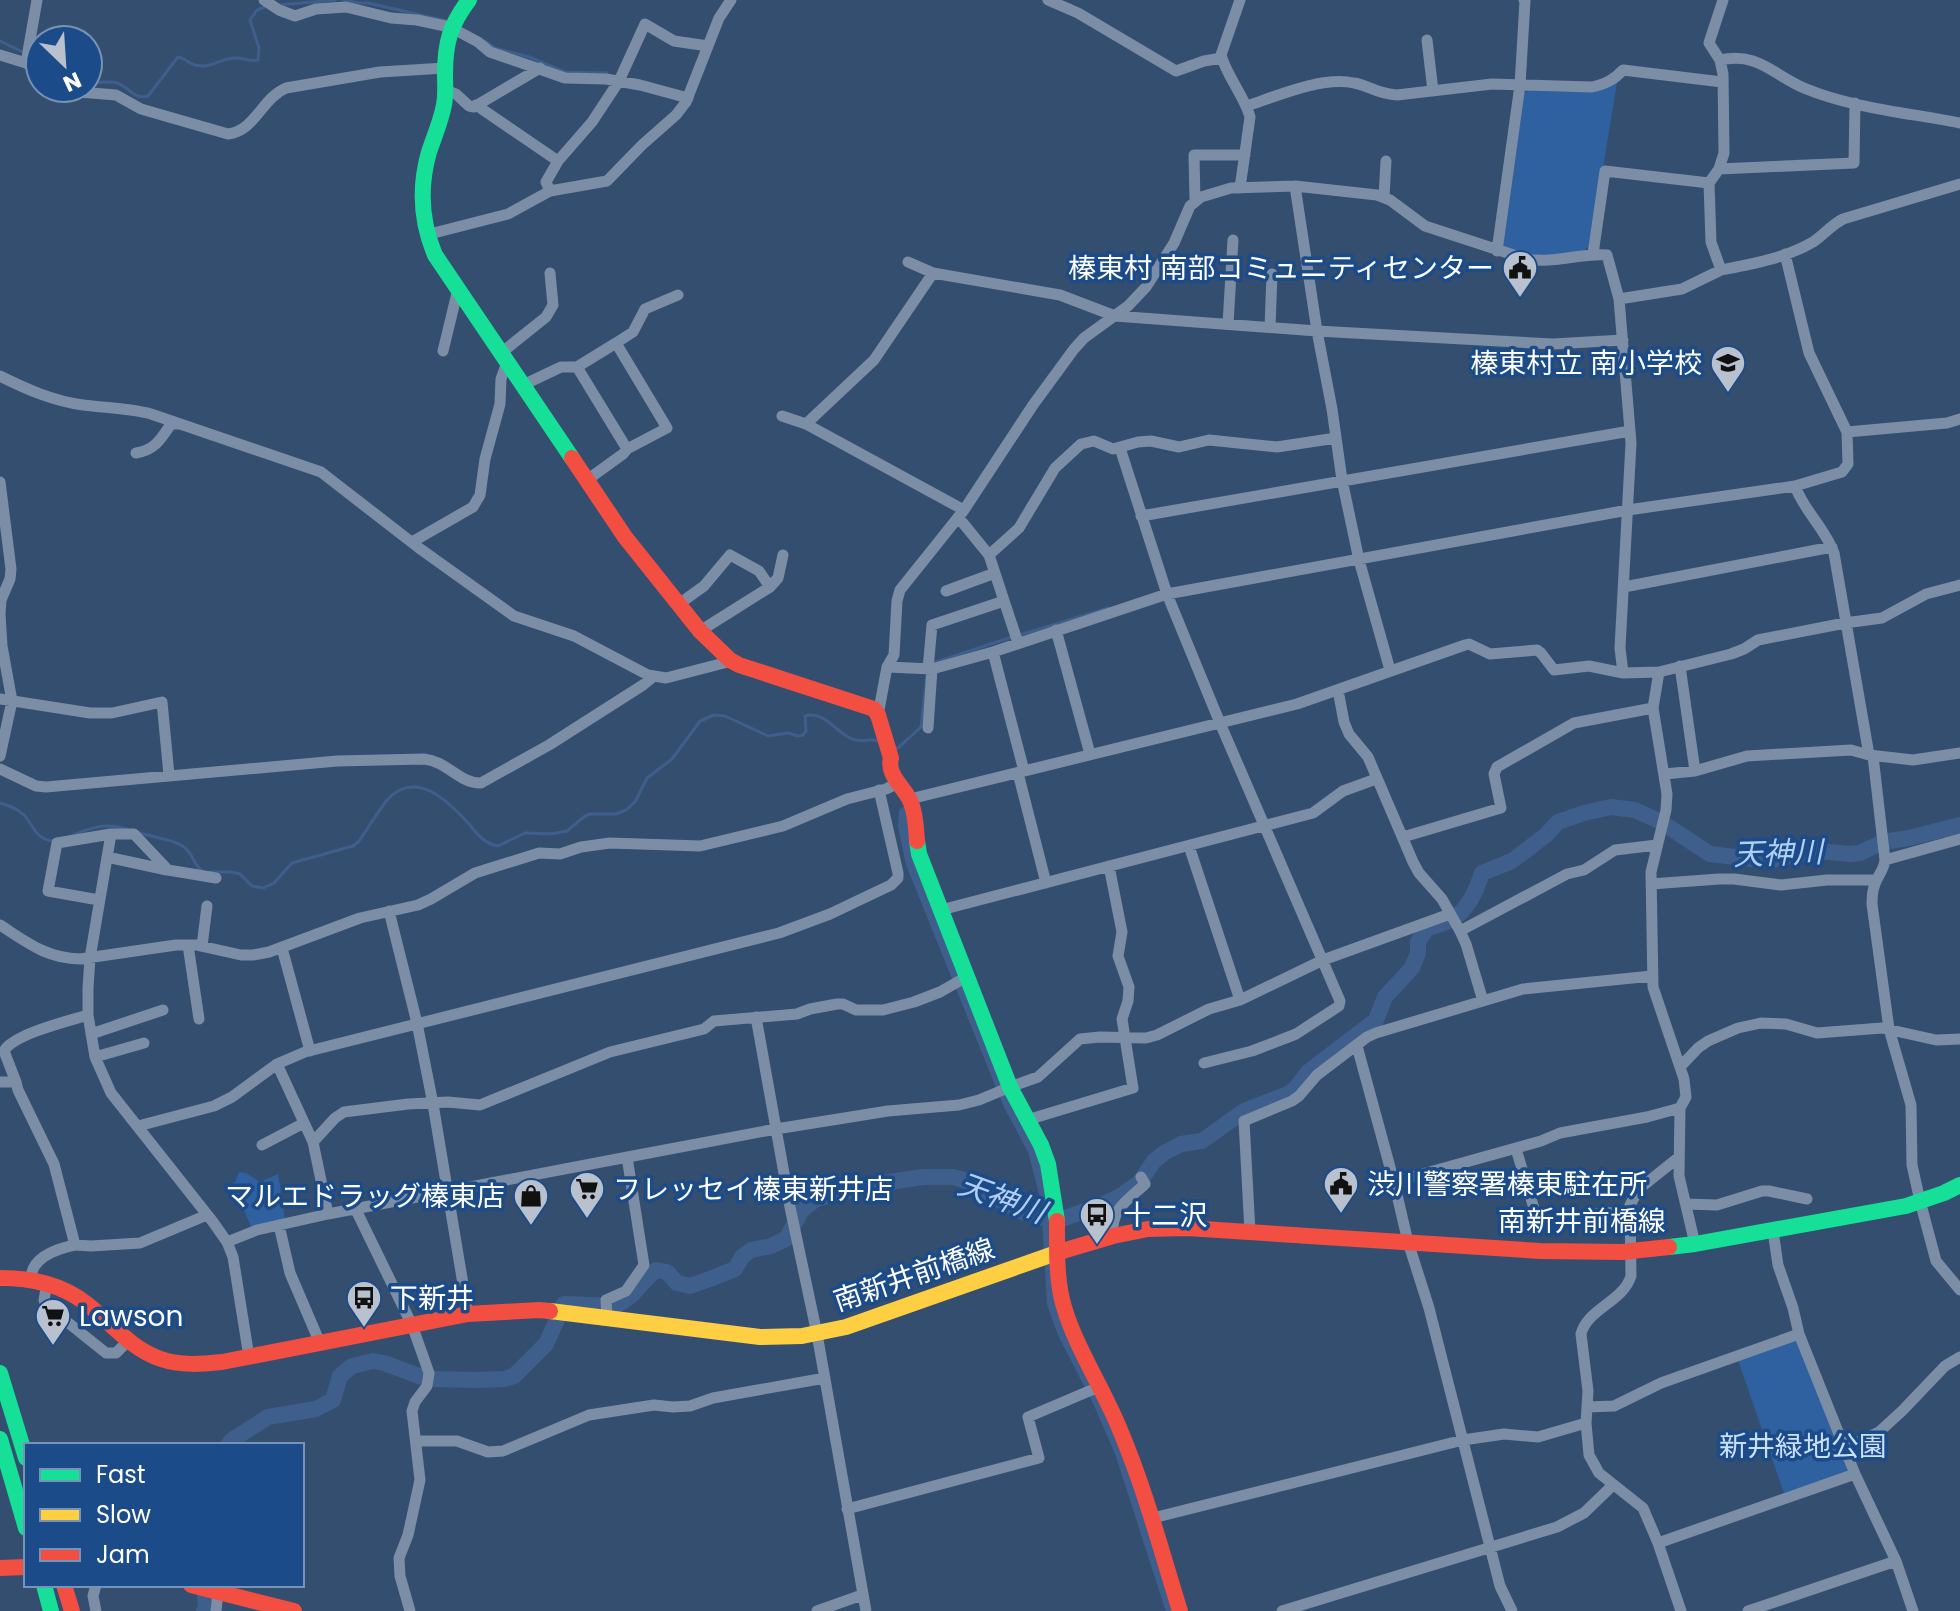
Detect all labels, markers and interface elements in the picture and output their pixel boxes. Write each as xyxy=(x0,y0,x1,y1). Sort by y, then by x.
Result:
north arrow xyxy=(24,24,104,104)
text: N xyxy=(58,64,86,99)
place label: 榛東村 南部コミュニティセンター xyxy=(1068,249,1494,288)
public building icon: 榛東村 南部コミュニティセンター xyxy=(1501,249,1539,299)
place label: 榛東村立 南小学校 xyxy=(1471,344,1702,383)
school or university icon: 榛東村立 南小学校 xyxy=(1709,344,1747,394)
water label: 天神川 xyxy=(1732,830,1827,876)
water label: 天神川 xyxy=(952,1162,1054,1235)
public building icon: 渋川警察署榛東駐在所 xyxy=(1322,1165,1360,1215)
place label: 渋川警察署榛東駐在所 xyxy=(1367,1165,1647,1204)
supermarket icon: フレッセイ榛東新井店 xyxy=(568,1170,606,1220)
place label: フレッセイ榛東新井店 xyxy=(613,1170,893,1209)
place label: マルエドラッグ榛東店 xyxy=(225,1177,505,1216)
shop icon: マルエドラッグ榛東店 xyxy=(512,1177,550,1227)
bus stop icon: 十二沢 xyxy=(1078,1196,1116,1246)
place label: 十二沢 xyxy=(1123,1196,1207,1235)
street label: 南新井前橋線 xyxy=(1498,1202,1666,1241)
street label: 南新井前橋線 xyxy=(828,1229,1000,1321)
bus stop icon: 下新井 xyxy=(345,1279,383,1329)
place label: 下新井 xyxy=(390,1279,474,1318)
supermarket icon: Lawson xyxy=(34,1297,72,1347)
place label: Lawson xyxy=(79,1297,183,1336)
park label: 新井緑地公園 xyxy=(1719,1427,1887,1466)
legend xyxy=(24,1443,304,1587)
text: Fast xyxy=(96,1458,146,1491)
text: Slow xyxy=(96,1498,151,1531)
text: Jam xyxy=(96,1538,150,1571)

